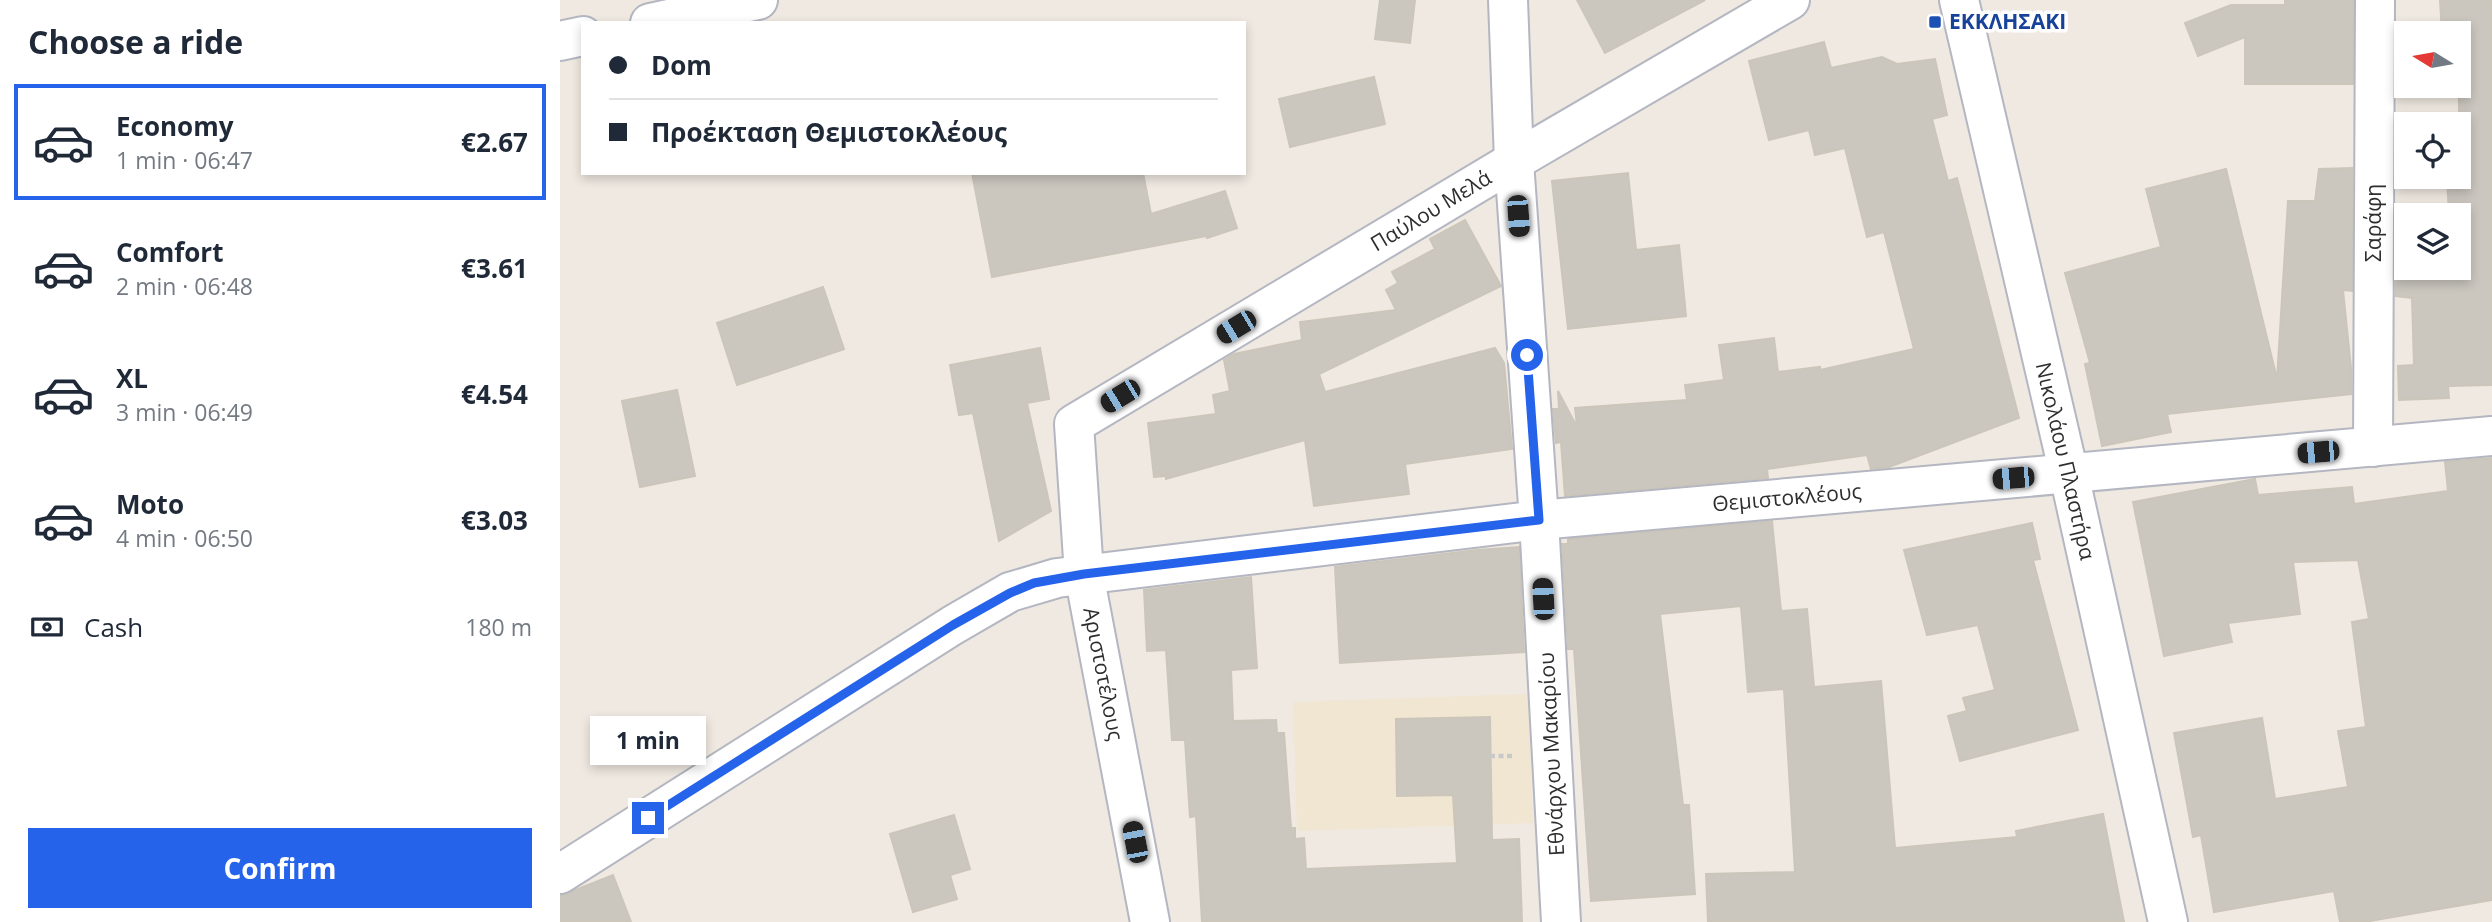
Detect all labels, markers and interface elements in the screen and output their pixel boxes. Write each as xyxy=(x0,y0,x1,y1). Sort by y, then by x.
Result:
place label: ΕΚΚΛΗΣΑΚΙ xyxy=(1949,7,2066,35)
marker: ΕΚΚΛΗΣΑΚΙ xyxy=(1927,14,1943,30)
text: Choose a ride xyxy=(28,20,243,63)
north arrow xyxy=(2394,21,2471,98)
map controls xyxy=(2394,21,2471,280)
text: Dom xyxy=(651,47,712,83)
text: Economy xyxy=(116,108,234,144)
icon: car xyxy=(32,111,95,174)
button: locate xyxy=(2394,112,2471,189)
text: Προέκταση Θεμιστοκλέους xyxy=(651,114,1007,150)
text: €2.67 xyxy=(461,124,528,160)
text: 1 min · 06:47 xyxy=(116,144,253,176)
street label: Παύλου Μελά xyxy=(1365,163,1496,257)
street label: Σαράφη xyxy=(2359,184,2387,262)
car xyxy=(1507,194,1530,238)
button: layers xyxy=(2394,203,2471,280)
text: Comfort xyxy=(116,234,223,270)
icon: car xyxy=(32,237,95,300)
text: €3.61 xyxy=(461,250,528,286)
text: 2 min · 06:48 xyxy=(116,270,253,302)
car xyxy=(1213,307,1260,347)
route start xyxy=(1511,339,1543,371)
street label: Νικολάου Πλαστήρα xyxy=(2030,359,2102,563)
text: XL xyxy=(116,360,148,396)
icon: car xyxy=(32,363,95,426)
text: €4.54 xyxy=(461,376,528,412)
car xyxy=(1097,376,1144,416)
text: 3 min · 06:49 xyxy=(116,396,253,428)
car xyxy=(2297,440,2340,464)
car xyxy=(1992,466,2035,490)
street label: Θεμιστοκλέους xyxy=(1711,477,1863,517)
text: Moto xyxy=(116,486,184,522)
icon: car xyxy=(32,489,95,552)
text: €3.03 xyxy=(461,502,528,538)
text: 4 min · 06:50 xyxy=(116,522,253,554)
car xyxy=(1532,577,1555,621)
street label: Αριστοτέλους xyxy=(1077,605,1131,743)
icon: cash xyxy=(28,608,66,646)
text: Cash xyxy=(84,609,143,645)
text: 180 m xyxy=(465,611,532,643)
street label: Εθνάρχου Μακαρίου xyxy=(1532,651,1570,857)
callout: 1 min xyxy=(590,716,706,766)
text: 1 min xyxy=(616,724,680,756)
route end xyxy=(632,802,664,834)
car xyxy=(1121,819,1150,865)
button: Confirm xyxy=(28,828,532,908)

